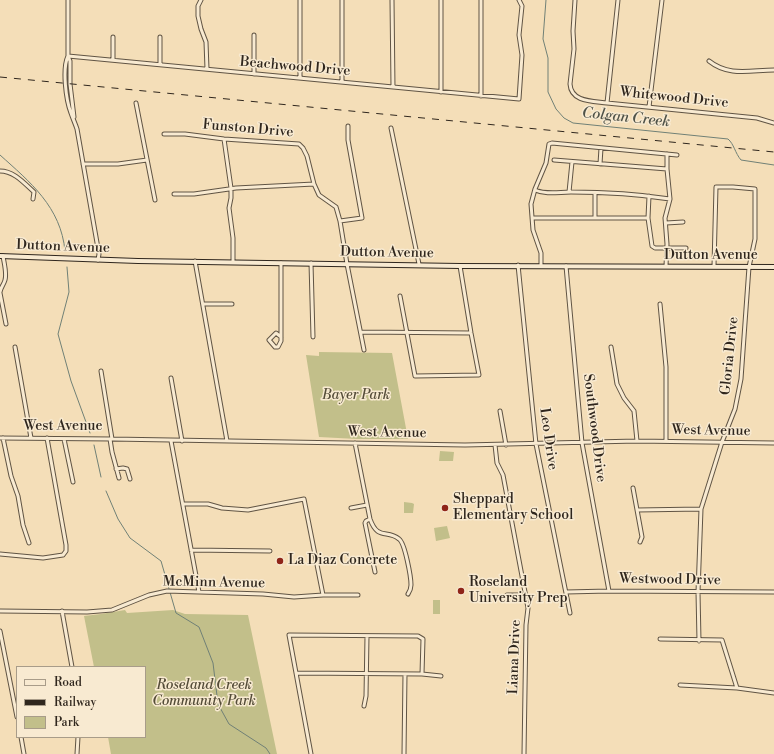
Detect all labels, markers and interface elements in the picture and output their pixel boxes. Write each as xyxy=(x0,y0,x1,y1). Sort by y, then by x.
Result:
street label: Beachwood Drive xyxy=(239,54,351,80)
street label: Whitewood Drive xyxy=(619,84,729,112)
water label: Colgan Creek xyxy=(581,104,671,132)
street label: Funston Drive xyxy=(202,117,294,141)
street label: Dutton Avenue xyxy=(16,237,110,257)
street label: Dutton Avenue xyxy=(340,244,434,262)
street label: Dutton Avenue xyxy=(664,248,758,264)
street label: Gloria Drive xyxy=(718,316,742,396)
street label: Southwood Drive xyxy=(579,373,609,483)
park label: Bayer Park xyxy=(322,388,390,404)
street label: Leo Drive xyxy=(535,407,561,471)
street label: West Avenue xyxy=(23,419,103,435)
street label: West Avenue xyxy=(671,422,751,440)
street label: West Avenue xyxy=(347,424,427,442)
place label: Sheppard Elementary School xyxy=(453,492,573,524)
marker: Sheppard Elementary School xyxy=(440,503,450,513)
place label: La Diaz Concrete xyxy=(288,553,397,569)
marker: La Diaz Concrete xyxy=(275,556,285,566)
street label: Westwood Drive xyxy=(619,571,721,589)
street label: McMinn Avenue xyxy=(163,574,265,592)
place label: Roseland University Prep xyxy=(469,575,568,608)
marker: Roseland University Prep xyxy=(456,586,466,596)
street label: Liana Drive xyxy=(505,619,525,695)
legend xyxy=(16,666,146,738)
text: Road xyxy=(54,675,82,690)
park label: Roseland Creek Community Park xyxy=(152,678,256,710)
text: Railway xyxy=(54,695,96,710)
text: Park xyxy=(54,715,79,730)

